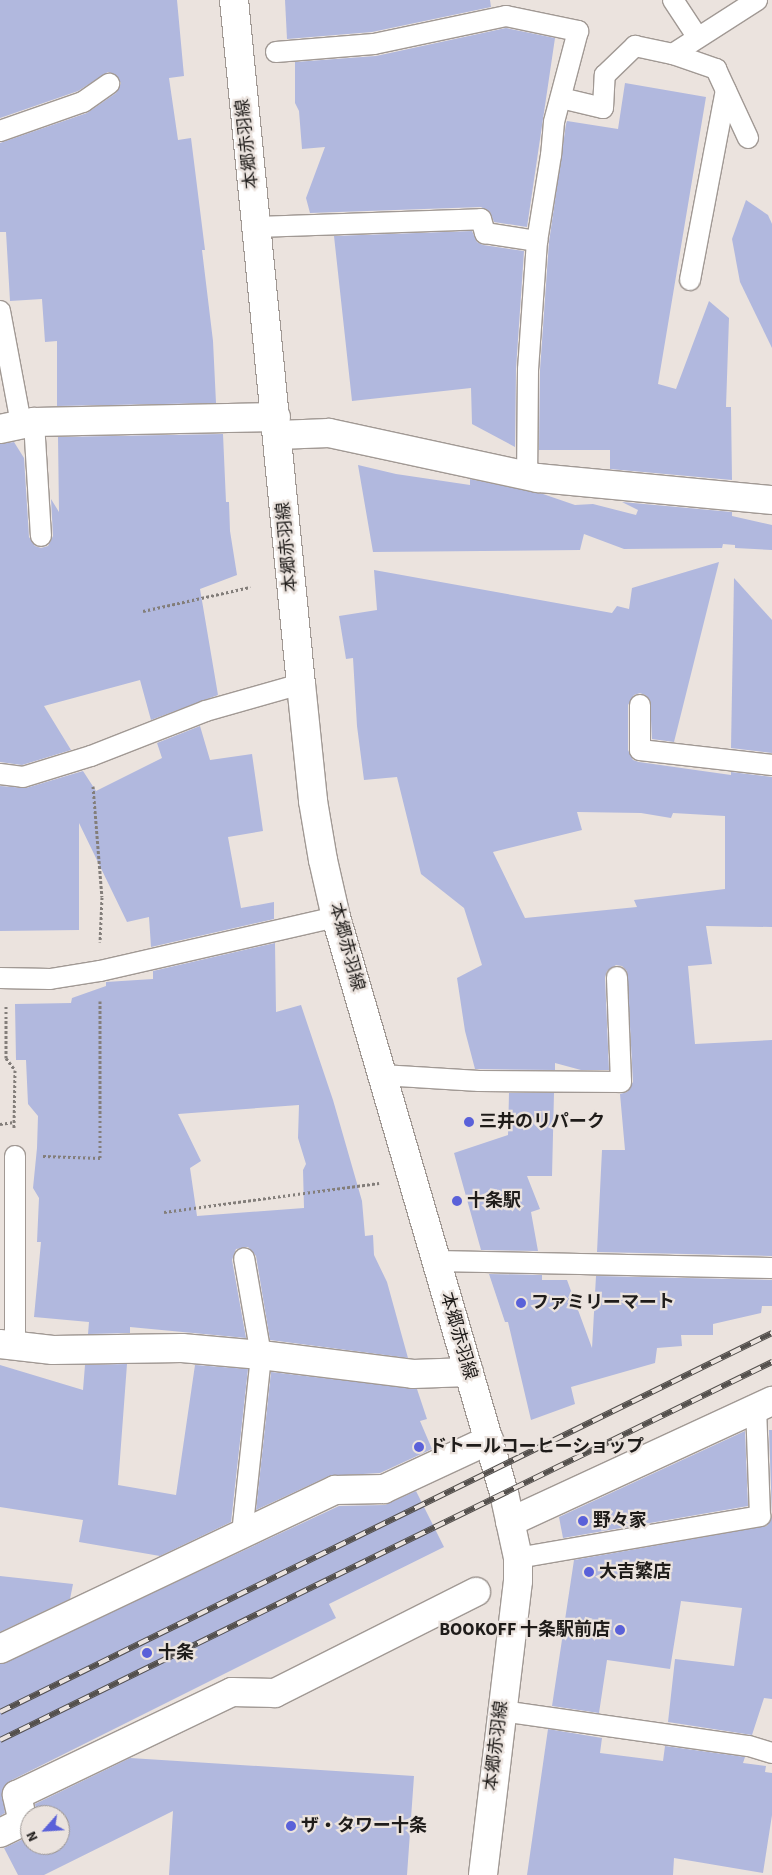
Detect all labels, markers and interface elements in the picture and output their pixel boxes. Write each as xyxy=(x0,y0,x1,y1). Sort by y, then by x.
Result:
street label: 本郷赤羽線 xyxy=(233,98,263,190)
street label: 本郷赤羽線 xyxy=(273,501,303,593)
street label: 本郷赤羽線 xyxy=(324,901,368,993)
place label: 三井のリパーク xyxy=(479,1111,605,1133)
marker: 三井のリパーク xyxy=(463,1116,475,1128)
place label: 十条駅 xyxy=(467,1190,521,1212)
marker: 十条駅 xyxy=(451,1195,463,1207)
street label: 本郷赤羽線 xyxy=(435,1290,481,1382)
place label: ファミリーマート xyxy=(531,1292,675,1314)
marker: ファミリーマート xyxy=(515,1297,527,1309)
place label: ドトールコーヒーショップ xyxy=(429,1436,645,1458)
marker: ドトールコーヒーショップ xyxy=(413,1441,425,1453)
place label: 野々家 xyxy=(593,1510,647,1532)
marker: 野々家 xyxy=(577,1515,589,1527)
place label: 大吉繁店 xyxy=(599,1561,671,1583)
marker: 大吉繁店 xyxy=(583,1566,595,1578)
place label: BOOKOFF 十条駅前店 xyxy=(439,1619,610,1641)
marker: BOOKOFF 十条駅前店 xyxy=(614,1624,626,1636)
place label: 十条 xyxy=(158,1642,194,1664)
marker: 十条 xyxy=(140,1646,154,1660)
street label: 本郷赤羽線 xyxy=(481,1700,513,1792)
north arrow xyxy=(20,1805,70,1855)
place label: ザ・タワー十条 xyxy=(301,1815,427,1837)
marker: ザ・タワー十条 xyxy=(285,1820,297,1832)
text: N xyxy=(21,1828,43,1845)

